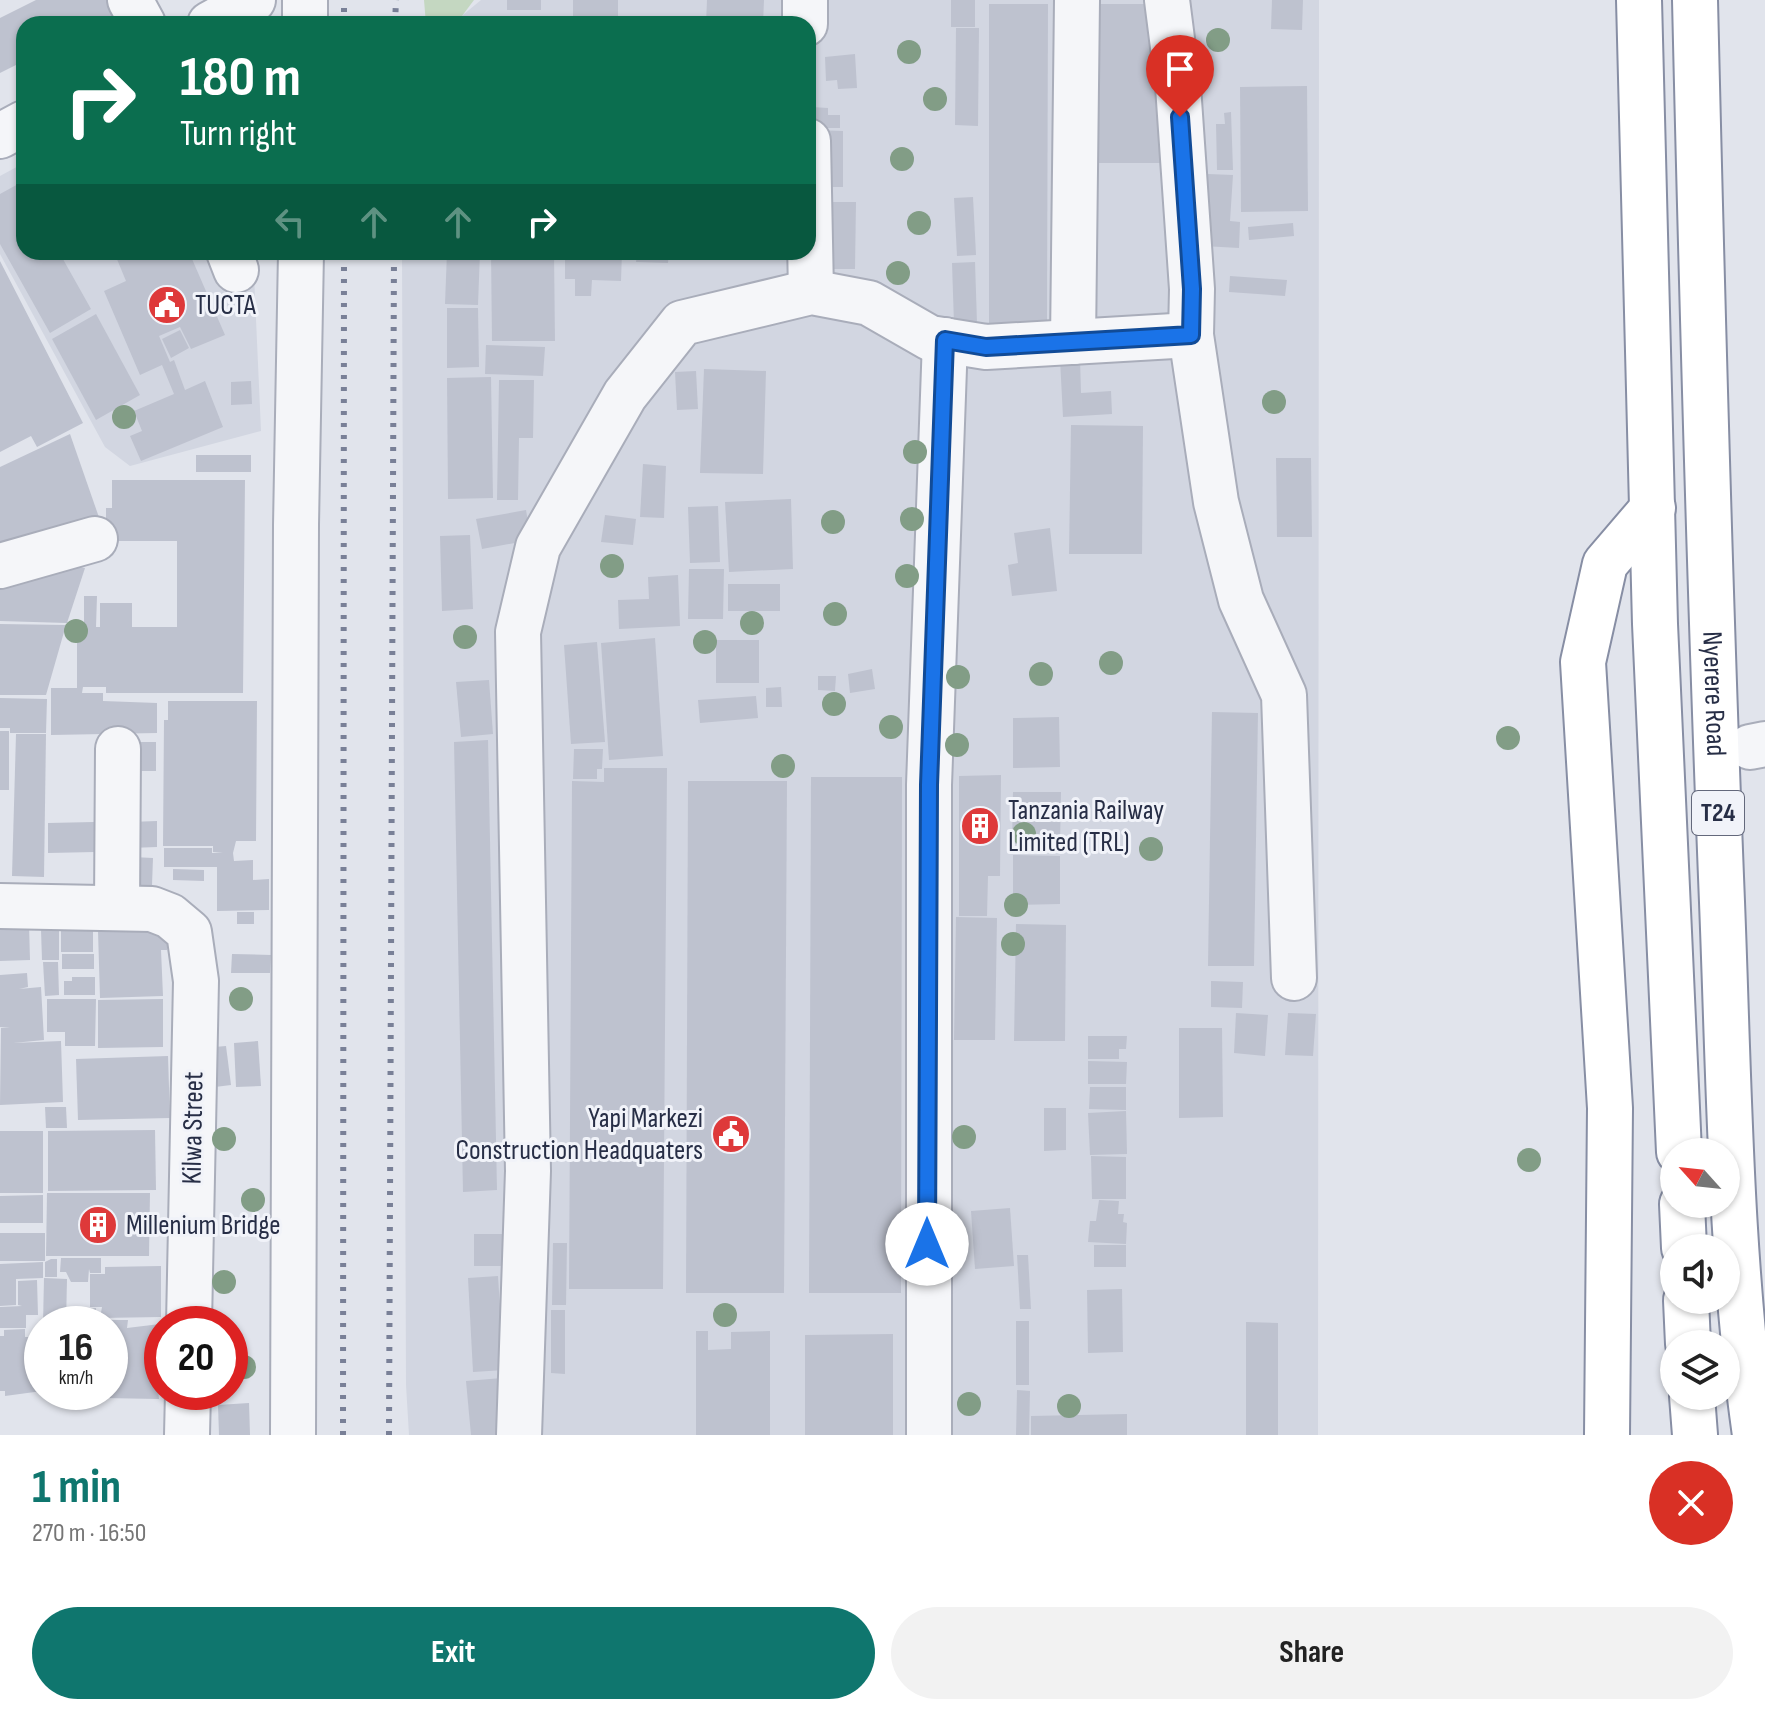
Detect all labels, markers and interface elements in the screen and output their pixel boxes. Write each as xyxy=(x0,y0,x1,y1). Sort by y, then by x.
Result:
pin xyxy=(1146,35,1214,117)
text: 180 m xyxy=(180,45,301,112)
icon: arrive xyxy=(1158,47,1202,91)
icon: right xyxy=(48,48,152,152)
text: Turn right xyxy=(180,113,297,156)
icon: left xyxy=(268,200,312,244)
icon: ahead xyxy=(352,200,396,244)
icon: ahead xyxy=(436,200,480,244)
icon: right xyxy=(520,200,564,244)
public building icon: TUCTA xyxy=(146,284,188,326)
place label: TUCTA xyxy=(195,289,257,322)
street label: Nyerere Road xyxy=(1696,631,1733,757)
road number: T24 xyxy=(1692,791,1744,835)
place label: Tanzania Railway Limited (TRL) xyxy=(1008,794,1164,859)
building icon: Tanzania Railway Limited (TRL) xyxy=(959,805,1001,847)
street label: Kilwa Street xyxy=(176,1071,210,1185)
place label: Yapi Markezi Construction Headquaters xyxy=(456,1102,703,1167)
public building icon: Yapi Markezi Construction Headquaters xyxy=(710,1113,752,1155)
north arrow xyxy=(1660,1138,1740,1218)
map controls xyxy=(1660,1138,1740,1410)
position arrow xyxy=(885,1202,969,1286)
building icon: Millenium Bridge xyxy=(77,1204,119,1246)
place label: Millenium Bridge xyxy=(126,1209,281,1242)
button: sound xyxy=(1660,1234,1740,1314)
speed limit sign: 20 xyxy=(144,1306,248,1410)
text: 16 xyxy=(59,1324,93,1372)
button: layers xyxy=(1660,1330,1740,1410)
text: km/h xyxy=(59,1366,93,1390)
text: 1 min xyxy=(32,1459,121,1516)
button: close xyxy=(1649,1461,1733,1545)
text: 270 m · 16:50 xyxy=(32,1518,146,1549)
button: Exit xyxy=(32,1607,875,1699)
button: Share xyxy=(891,1607,1733,1699)

